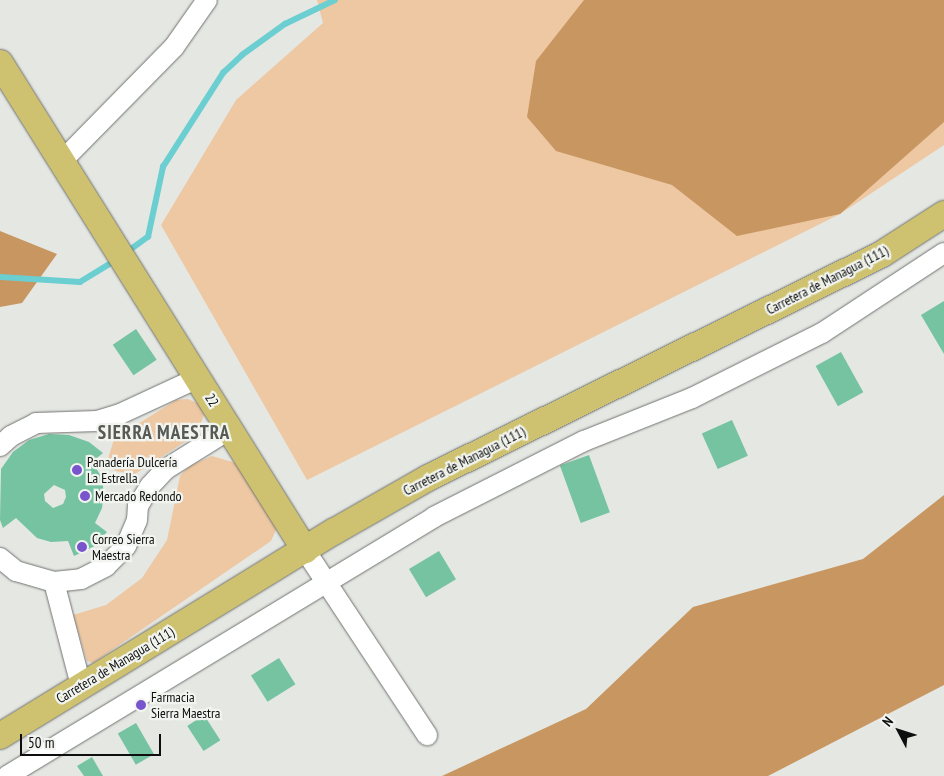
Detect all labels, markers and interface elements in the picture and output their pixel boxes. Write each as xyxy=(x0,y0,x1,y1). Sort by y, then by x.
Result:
street label: Carretera de Managua (111) xyxy=(763,242,891,318)
street label: 22 xyxy=(202,390,222,410)
district label: SIERRA MAESTRA xyxy=(96,422,232,444)
street label: Carretera de Managua (111) xyxy=(400,423,528,499)
place label: Panadería Dulcería La Estrella xyxy=(87,454,177,487)
marker: Panadería Dulcería La Estrella xyxy=(71,464,83,476)
place label: Mercado Redondo xyxy=(95,488,182,504)
marker: Mercado Redondo xyxy=(79,490,91,502)
place label: Correo Sierra Maestra xyxy=(92,531,155,564)
marker: Correo Sierra Maestra xyxy=(76,541,88,553)
street label: Carretera de Managua (111) xyxy=(53,623,177,707)
place label: Farmacia Sierra Maestra xyxy=(151,689,220,722)
marker: Farmacia Sierra Maestra xyxy=(135,699,147,711)
north arrow xyxy=(874,706,924,756)
text: N xyxy=(878,713,897,730)
scale bar xyxy=(22,724,164,756)
text: 50 m xyxy=(28,733,54,752)

